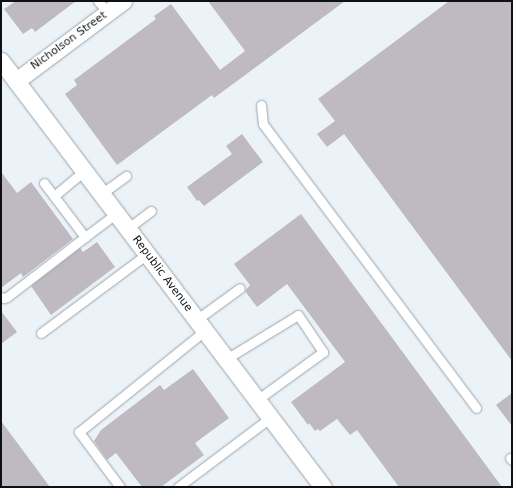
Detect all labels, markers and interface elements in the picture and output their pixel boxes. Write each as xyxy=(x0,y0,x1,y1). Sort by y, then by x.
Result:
street label: Nicholson Street xyxy=(29,9,109,73)
street label: Republic Avenue xyxy=(129,234,195,314)

